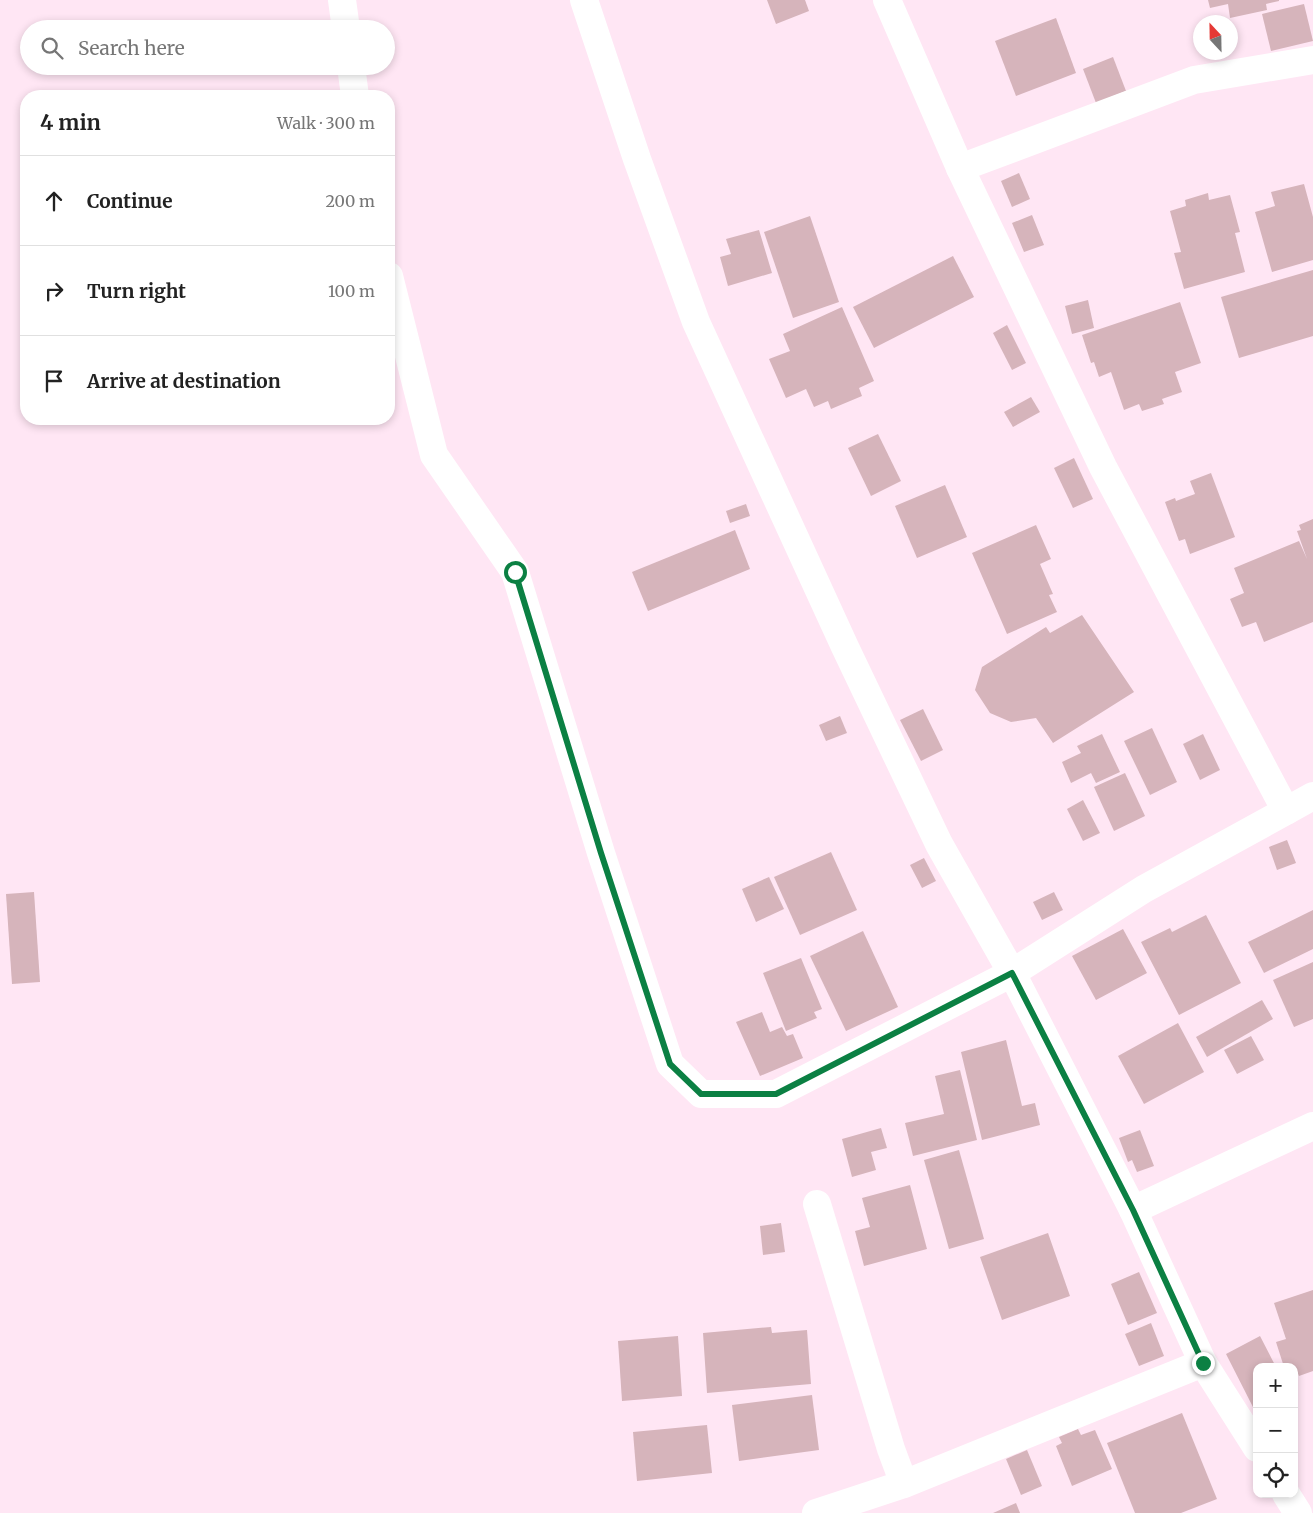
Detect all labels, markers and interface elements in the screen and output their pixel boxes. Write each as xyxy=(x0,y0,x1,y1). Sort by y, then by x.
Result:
north arrow xyxy=(1193,15,1238,60)
search box xyxy=(20,20,395,75)
icon: search xyxy=(38,34,66,62)
text: Search here xyxy=(78,36,185,60)
text: 4 min xyxy=(40,109,101,136)
text: Walk · 300 m xyxy=(277,113,375,133)
icon: ahead xyxy=(40,187,68,215)
text: Continue xyxy=(87,189,173,213)
text: 200 m xyxy=(325,191,375,211)
icon: right xyxy=(40,277,68,305)
text: Turn right xyxy=(87,279,186,303)
text: 100 m xyxy=(328,281,375,301)
icon: arrive xyxy=(40,367,68,395)
text: Arrive at destination xyxy=(87,369,281,393)
route start xyxy=(504,561,527,584)
route end xyxy=(1192,1352,1215,1375)
map controls xyxy=(1253,1363,1298,1498)
button: + xyxy=(1253,1363,1298,1408)
button: − xyxy=(1253,1408,1298,1453)
button: locate xyxy=(1253,1453,1298,1498)

